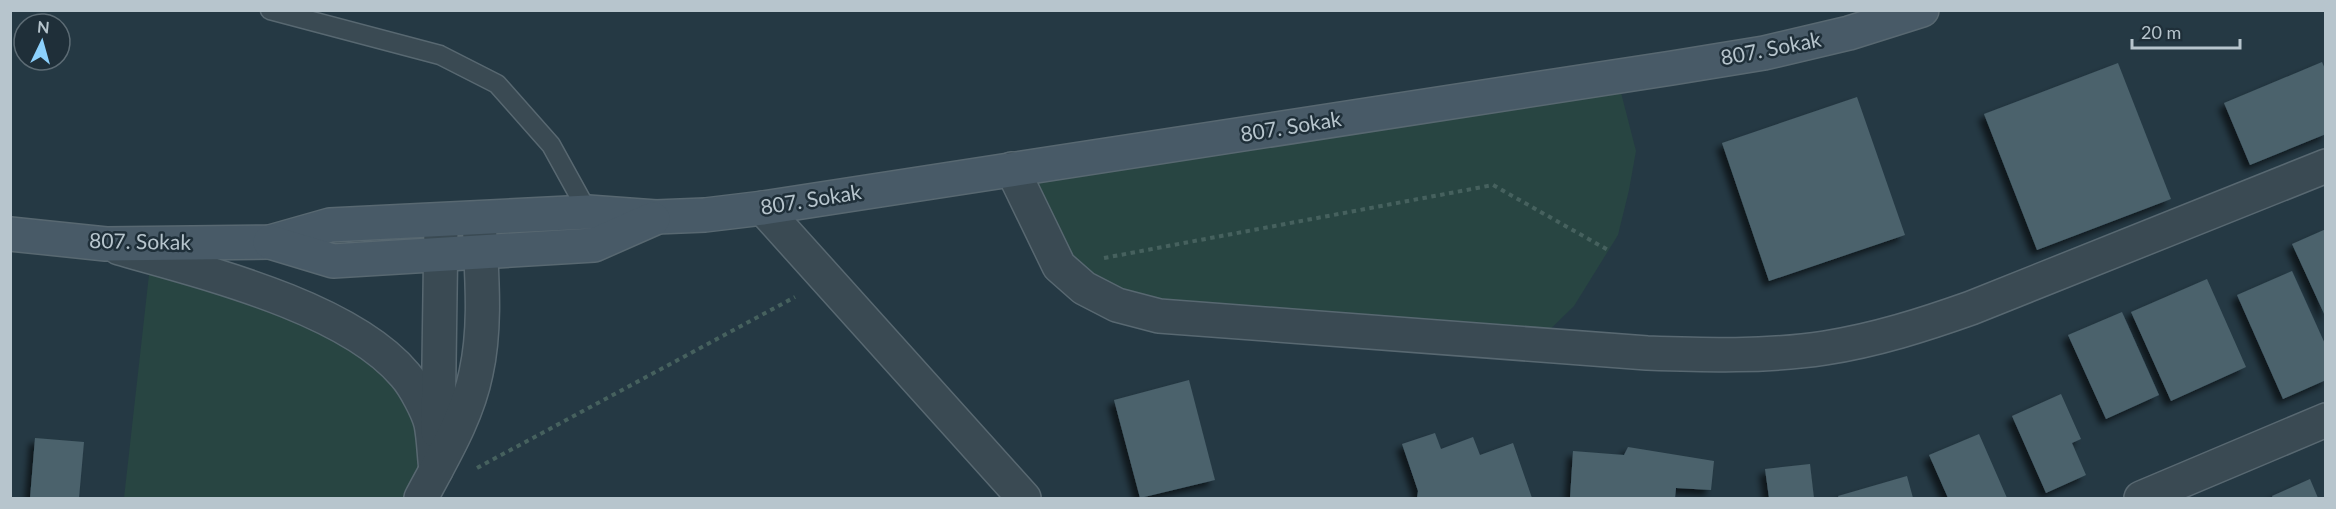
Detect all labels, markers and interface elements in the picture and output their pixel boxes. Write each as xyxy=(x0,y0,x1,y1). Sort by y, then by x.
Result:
north arrow xyxy=(12,12,72,72)
scale bar xyxy=(2132,12,2240,50)
text: N xyxy=(36,17,50,37)
text: 20 m xyxy=(2141,21,2181,43)
street label: 807. Sokak xyxy=(1718,25,1823,70)
street label: 807. Sokak xyxy=(1238,105,1343,146)
street label: 807. Sokak xyxy=(758,178,863,219)
street label: 807. Sokak xyxy=(89,227,192,254)

